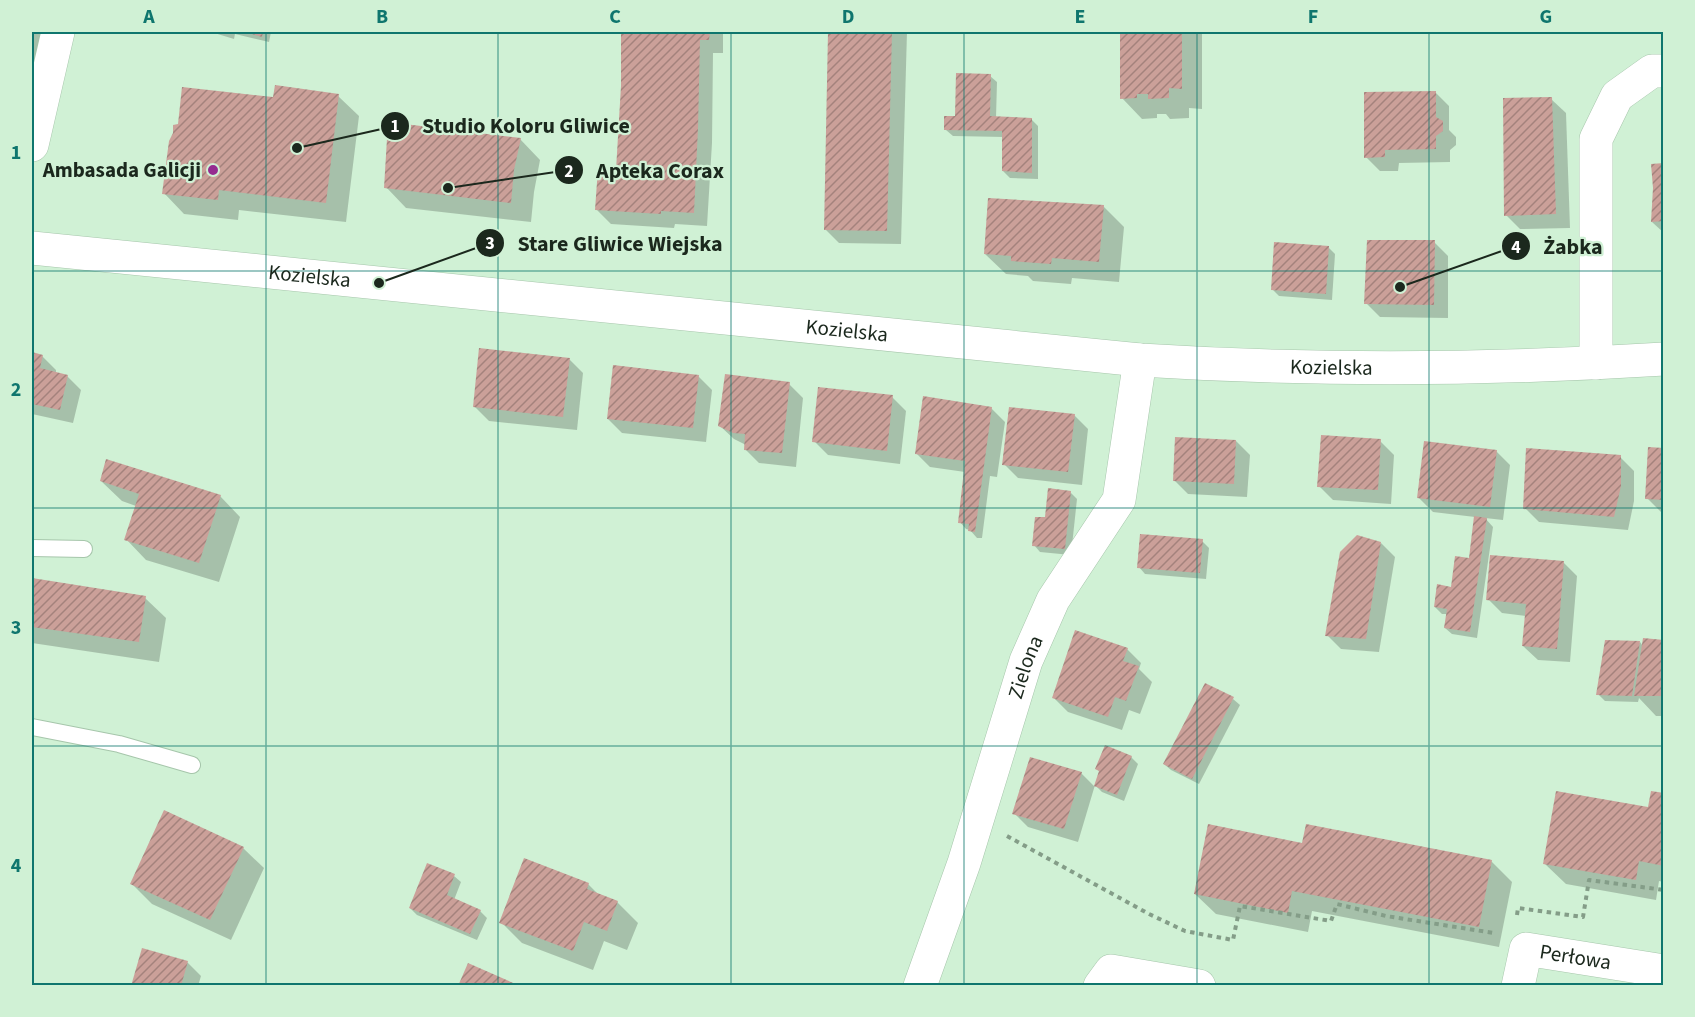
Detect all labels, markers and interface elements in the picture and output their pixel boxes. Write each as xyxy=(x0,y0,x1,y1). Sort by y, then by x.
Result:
text: A xyxy=(142,3,155,31)
text: B xyxy=(376,3,388,31)
text: C xyxy=(609,3,621,31)
text: D xyxy=(842,3,854,31)
text: E xyxy=(1075,3,1085,31)
text: F xyxy=(1308,3,1318,31)
text: G xyxy=(1540,3,1552,31)
callout: Studio Koloru Gliwice xyxy=(380,106,642,146)
text: Studio Koloru Gliwice xyxy=(422,110,630,142)
text: 1 xyxy=(390,114,400,139)
text: 1 xyxy=(11,139,21,167)
callout: Apteka Corax xyxy=(554,150,736,190)
place label: Ambasada Galicji xyxy=(42,155,201,185)
text: Apteka Corax xyxy=(595,155,724,187)
text: 2 xyxy=(564,159,574,184)
marker: Ambasada Galicji xyxy=(206,163,220,177)
callout: Stare Gliwice Wiejska xyxy=(475,223,735,263)
callout: Żabka xyxy=(1501,226,1615,266)
text: Stare Gliwice Wiejska xyxy=(517,228,723,260)
text: 3 xyxy=(485,231,495,256)
text: Żabka xyxy=(1543,231,1603,263)
text: 4 xyxy=(1511,235,1521,260)
street label: Kozielska xyxy=(267,257,352,295)
street label: Kozielska xyxy=(804,311,890,349)
street label: Kozielska xyxy=(1289,352,1373,383)
text: 2 xyxy=(11,376,21,404)
text: 3 xyxy=(11,614,21,642)
street label: Zielona xyxy=(1000,630,1051,703)
text: 4 xyxy=(11,852,22,880)
street label: Perłowa xyxy=(1538,936,1614,977)

